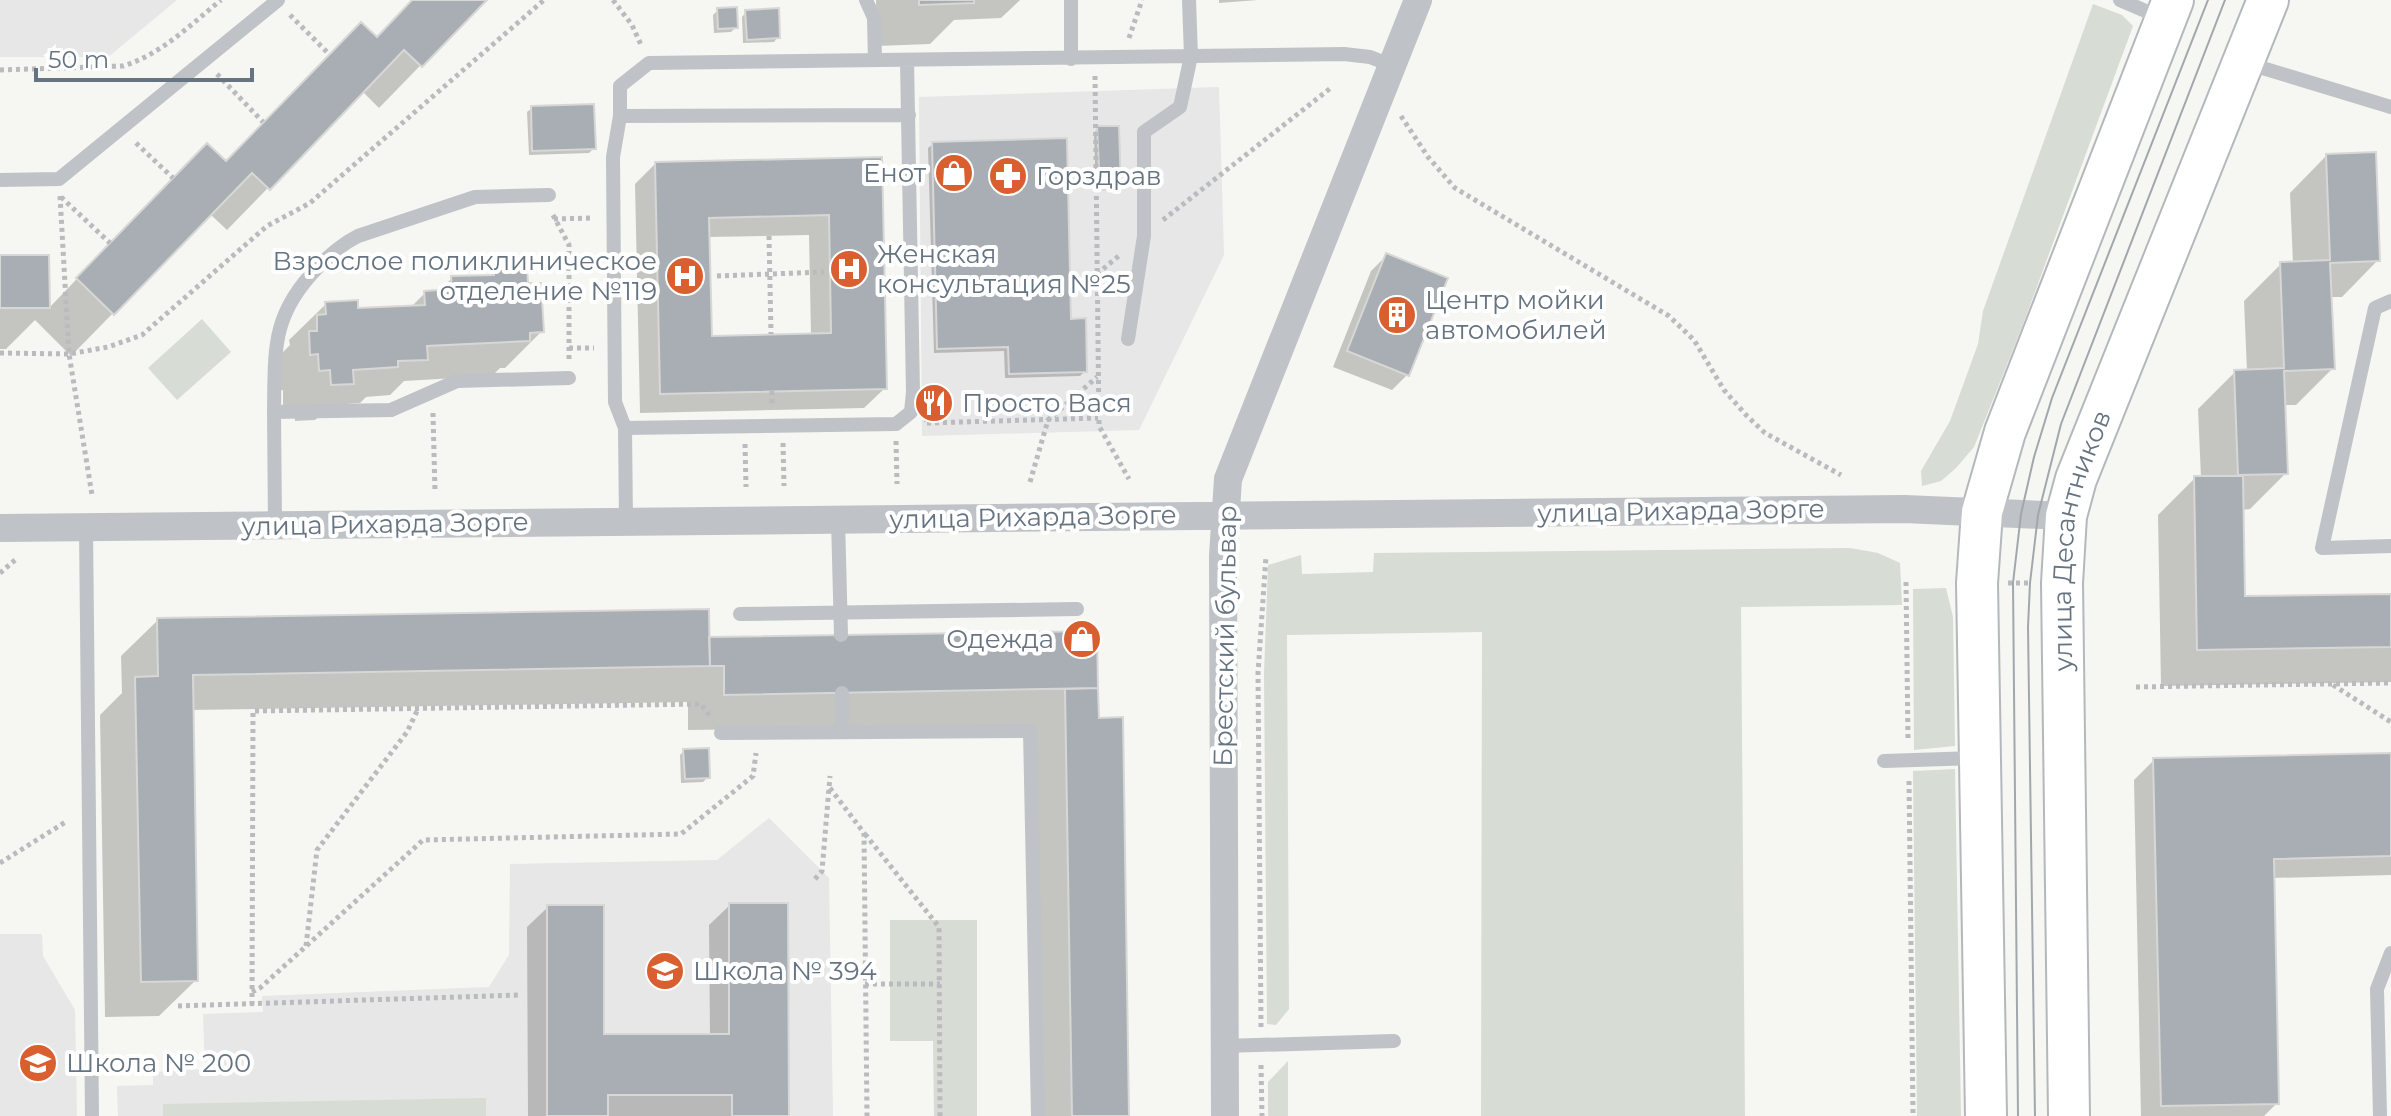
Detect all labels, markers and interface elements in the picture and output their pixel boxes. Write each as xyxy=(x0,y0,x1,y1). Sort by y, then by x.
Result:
scale bar xyxy=(36,32,252,82)
text: 50 m xyxy=(48,45,109,74)
shop icon: Енот xyxy=(933,152,975,194)
pharmacy icon: Горздрав xyxy=(987,155,1029,197)
place label: Енот xyxy=(863,157,927,189)
place label: Горздрав xyxy=(1036,160,1162,192)
place label: Женская консультация №25 xyxy=(877,238,1131,300)
place label: Взрослое поликлиническое отделение №119 xyxy=(273,245,657,307)
hospital icon: Женская консультация №25 xyxy=(828,248,870,290)
hospital icon: Взрослое поликлиническое отделение №119 xyxy=(664,255,706,297)
place label: Центр мойки автомобилей xyxy=(1425,284,1607,346)
building icon: Центр мойки автомобилей xyxy=(1376,294,1418,336)
restaurant icon: Просто Вася xyxy=(913,382,955,424)
place label: Просто Вася xyxy=(962,387,1132,419)
street label: улица Десантников xyxy=(2046,405,2118,673)
street label: улица Рихарда Зорге xyxy=(1536,492,1825,530)
street label: улица Рихарда Зорге xyxy=(888,498,1177,536)
street label: улица Рихарда Зорге xyxy=(240,505,529,543)
street label: Брестский бульвар xyxy=(1207,505,1243,767)
shop icon: Одежда xyxy=(1061,618,1103,660)
place label: Одежда xyxy=(946,623,1054,655)
school or university icon: Школа № 394 xyxy=(644,950,686,992)
place label: Школа № 394 xyxy=(693,955,877,987)
school or university icon: Школа № 200 xyxy=(17,1042,59,1084)
place label: Школа № 200 xyxy=(66,1047,251,1079)

